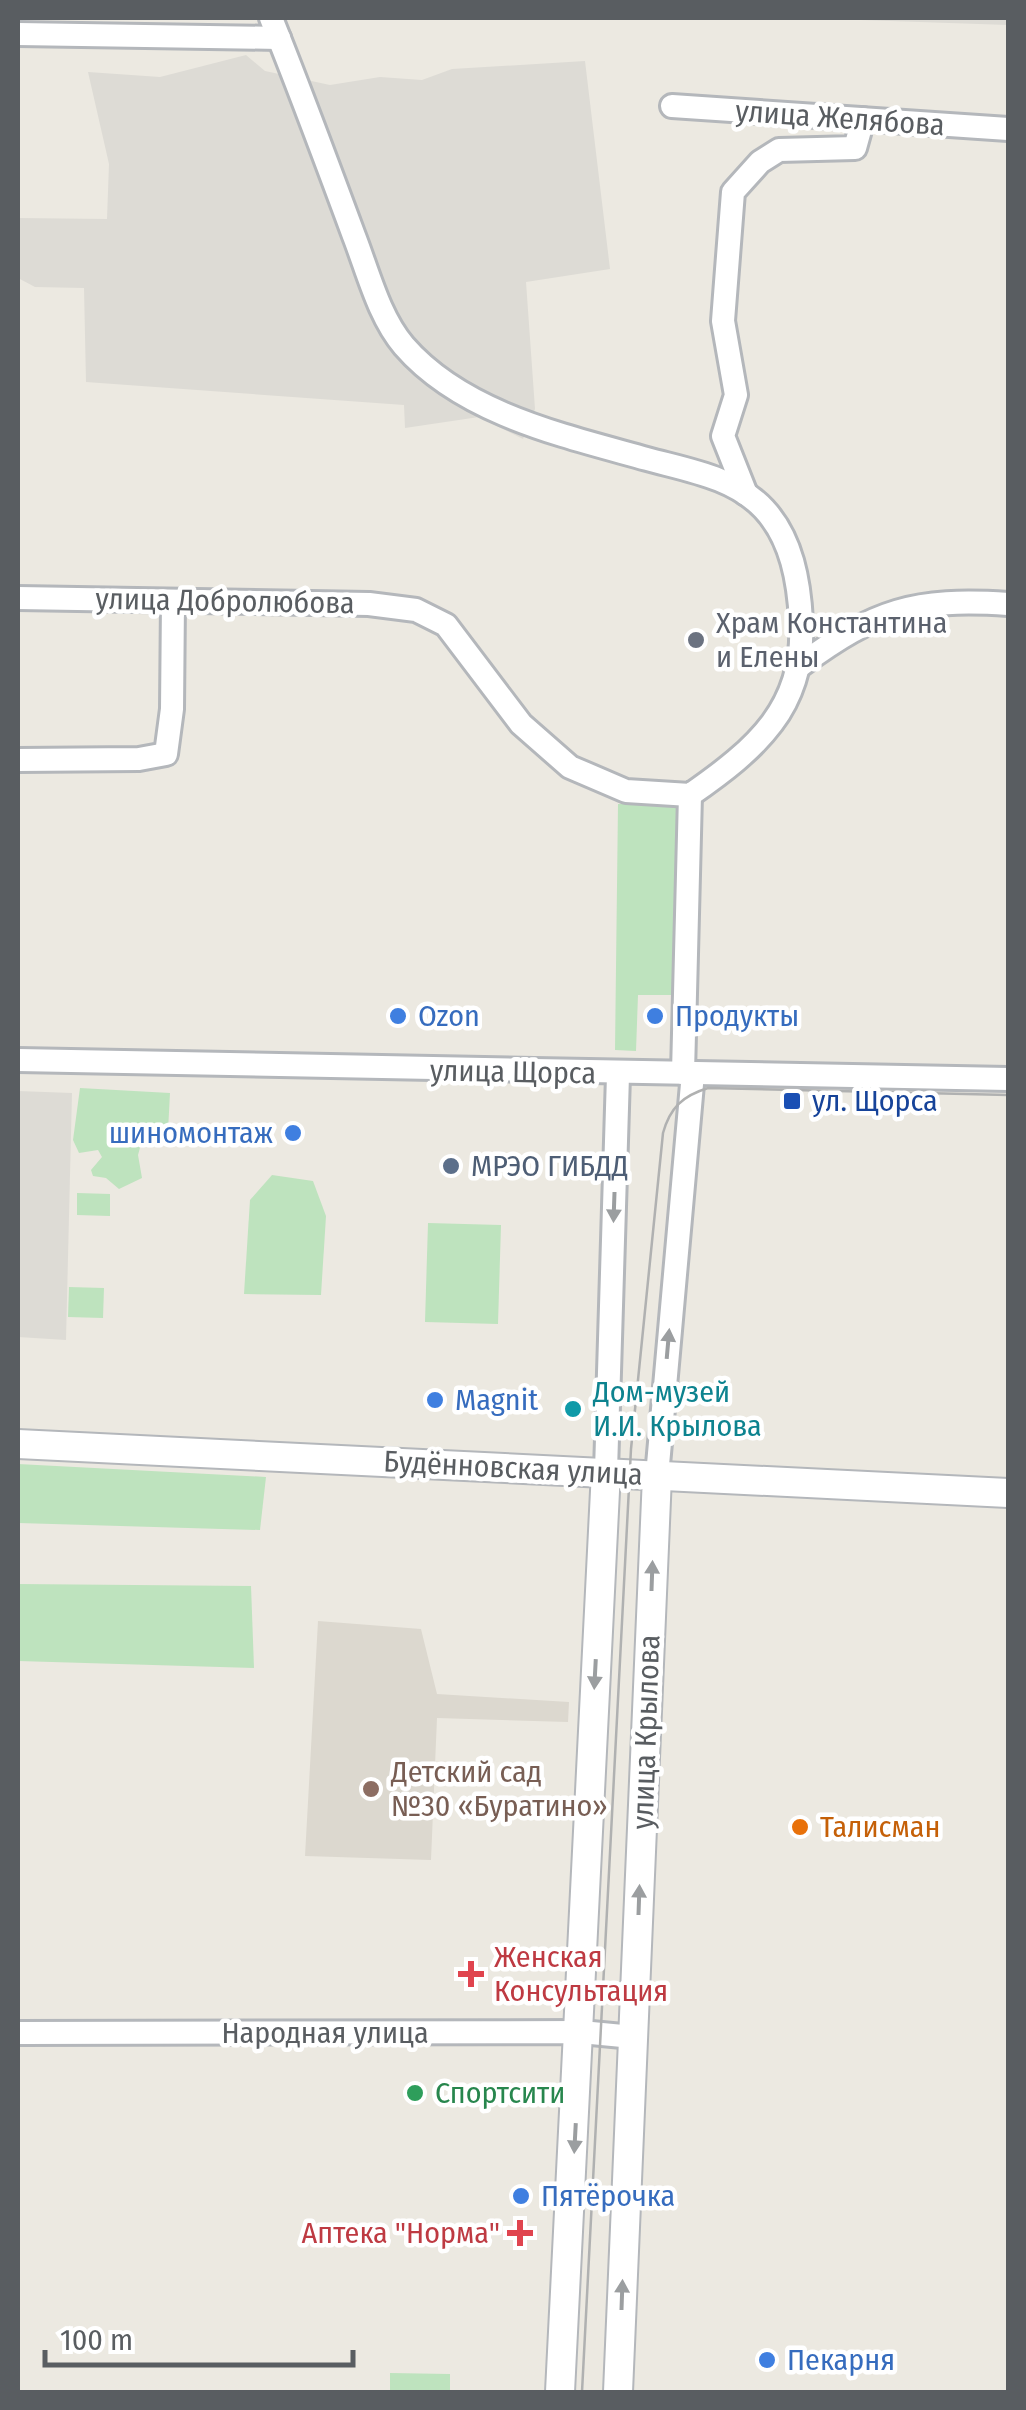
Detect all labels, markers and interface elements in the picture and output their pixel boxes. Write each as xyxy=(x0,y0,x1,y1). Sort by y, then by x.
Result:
street label: улица Желябова xyxy=(734,93,946,143)
street label: улица Добролюбова xyxy=(95,581,355,621)
place label: Храм Константина и Елены xyxy=(716,605,947,675)
marker: Храм Константина и Елены xyxy=(685,629,707,651)
place label: Ozon xyxy=(418,998,480,1034)
place label: Продукты xyxy=(675,998,799,1034)
marker: Ozon xyxy=(387,1005,409,1027)
marker: Продукты xyxy=(644,1005,666,1027)
street label: улица Щорса xyxy=(430,1053,596,1091)
place label: ул. Щорса xyxy=(812,1083,938,1119)
marker: ул. Щорса xyxy=(781,1090,803,1112)
place label: шиномонтаж xyxy=(109,1115,273,1151)
marker: шиномонтаж xyxy=(282,1122,304,1144)
place label: МРЭО ГИБДД xyxy=(471,1148,628,1184)
marker: МРЭО ГИБДД xyxy=(440,1155,462,1177)
one-way arrow xyxy=(606,1192,622,1224)
one-way arrow xyxy=(661,1327,677,1359)
place label: Дом-музей И.И. Крылова xyxy=(592,1374,762,1444)
place label: Magnit xyxy=(455,1382,538,1418)
marker: Magnit xyxy=(424,1389,446,1411)
marker: Дом-музей И.И. Крылова xyxy=(562,1398,584,1420)
street label: Будённовская улица xyxy=(382,1443,644,1493)
one-way arrow xyxy=(645,1559,661,1591)
street label: улица Крылова xyxy=(625,1634,667,1830)
one-way arrow xyxy=(587,1658,603,1690)
place label: Детский сад №30 «Буратино» xyxy=(390,1754,608,1824)
marker: Детский сад №30 «Буратино» xyxy=(360,1778,382,1800)
place label: Талисман xyxy=(820,1809,940,1845)
marker: Талисман xyxy=(789,1816,811,1838)
one-way arrow xyxy=(631,1884,647,1916)
place label: Женская Консультация xyxy=(494,1939,668,2009)
marker: Женская Консультация xyxy=(458,1961,484,1987)
street label: Народная улица xyxy=(221,2015,429,2051)
place label: Спортсити xyxy=(435,2075,565,2111)
marker: Спортсити xyxy=(404,2082,426,2104)
one-way arrow xyxy=(567,2123,583,2155)
place label: Пятёрочка xyxy=(541,2178,675,2214)
marker: Пятёрочка xyxy=(510,2185,532,2207)
place label: Аптека "Норма" xyxy=(301,2215,500,2251)
marker: Аптека "Норма" xyxy=(509,2222,531,2244)
one-way arrow xyxy=(615,2279,631,2311)
scale bar xyxy=(45,2305,352,2367)
text: 100 m xyxy=(60,2322,133,2358)
place label: Пекарня xyxy=(787,2342,895,2378)
marker: Пекарня xyxy=(756,2349,778,2371)

